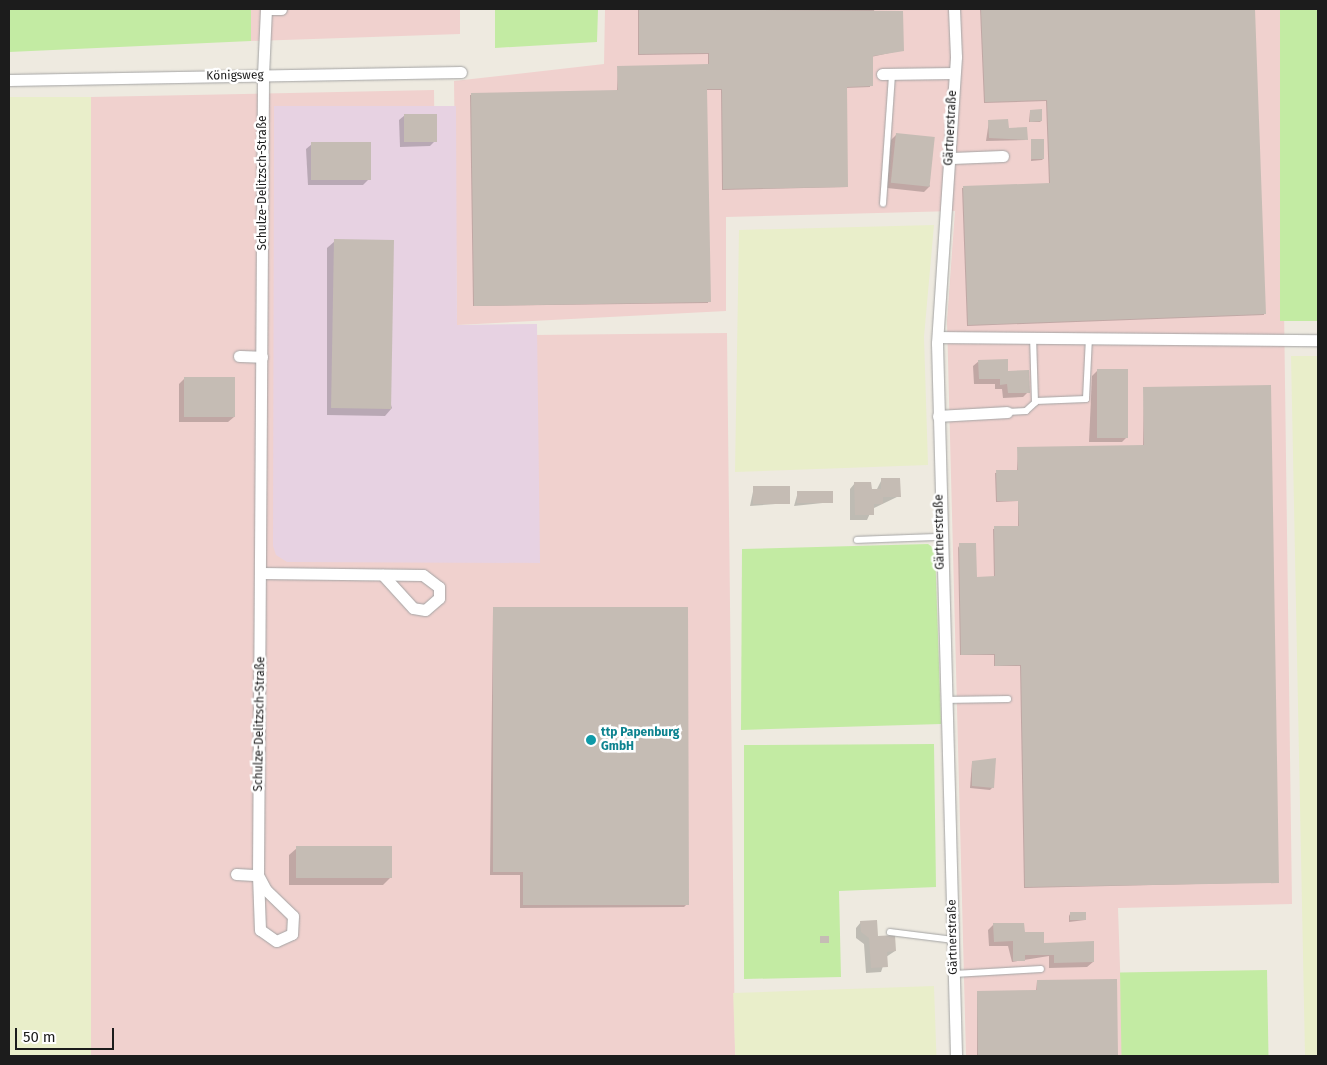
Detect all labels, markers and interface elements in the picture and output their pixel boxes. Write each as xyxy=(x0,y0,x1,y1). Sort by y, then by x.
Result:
street label: Königsweg xyxy=(206,68,264,84)
street label: Gärtnerstraße xyxy=(942,90,960,166)
street label: Schulze-Delitzsch-Straße xyxy=(256,115,270,251)
street label: Gärtnerstraße xyxy=(932,494,948,570)
street label: Schulze-Delitzsch-Straße xyxy=(252,656,268,792)
place label: ttp Papenburg GmbH xyxy=(601,726,679,754)
marker: ttp Papenburg GmbH xyxy=(585,734,597,746)
street label: Gärtnerstraße xyxy=(945,899,961,975)
scale bar xyxy=(18,1018,116,1050)
text: 50 m xyxy=(23,1028,56,1046)

